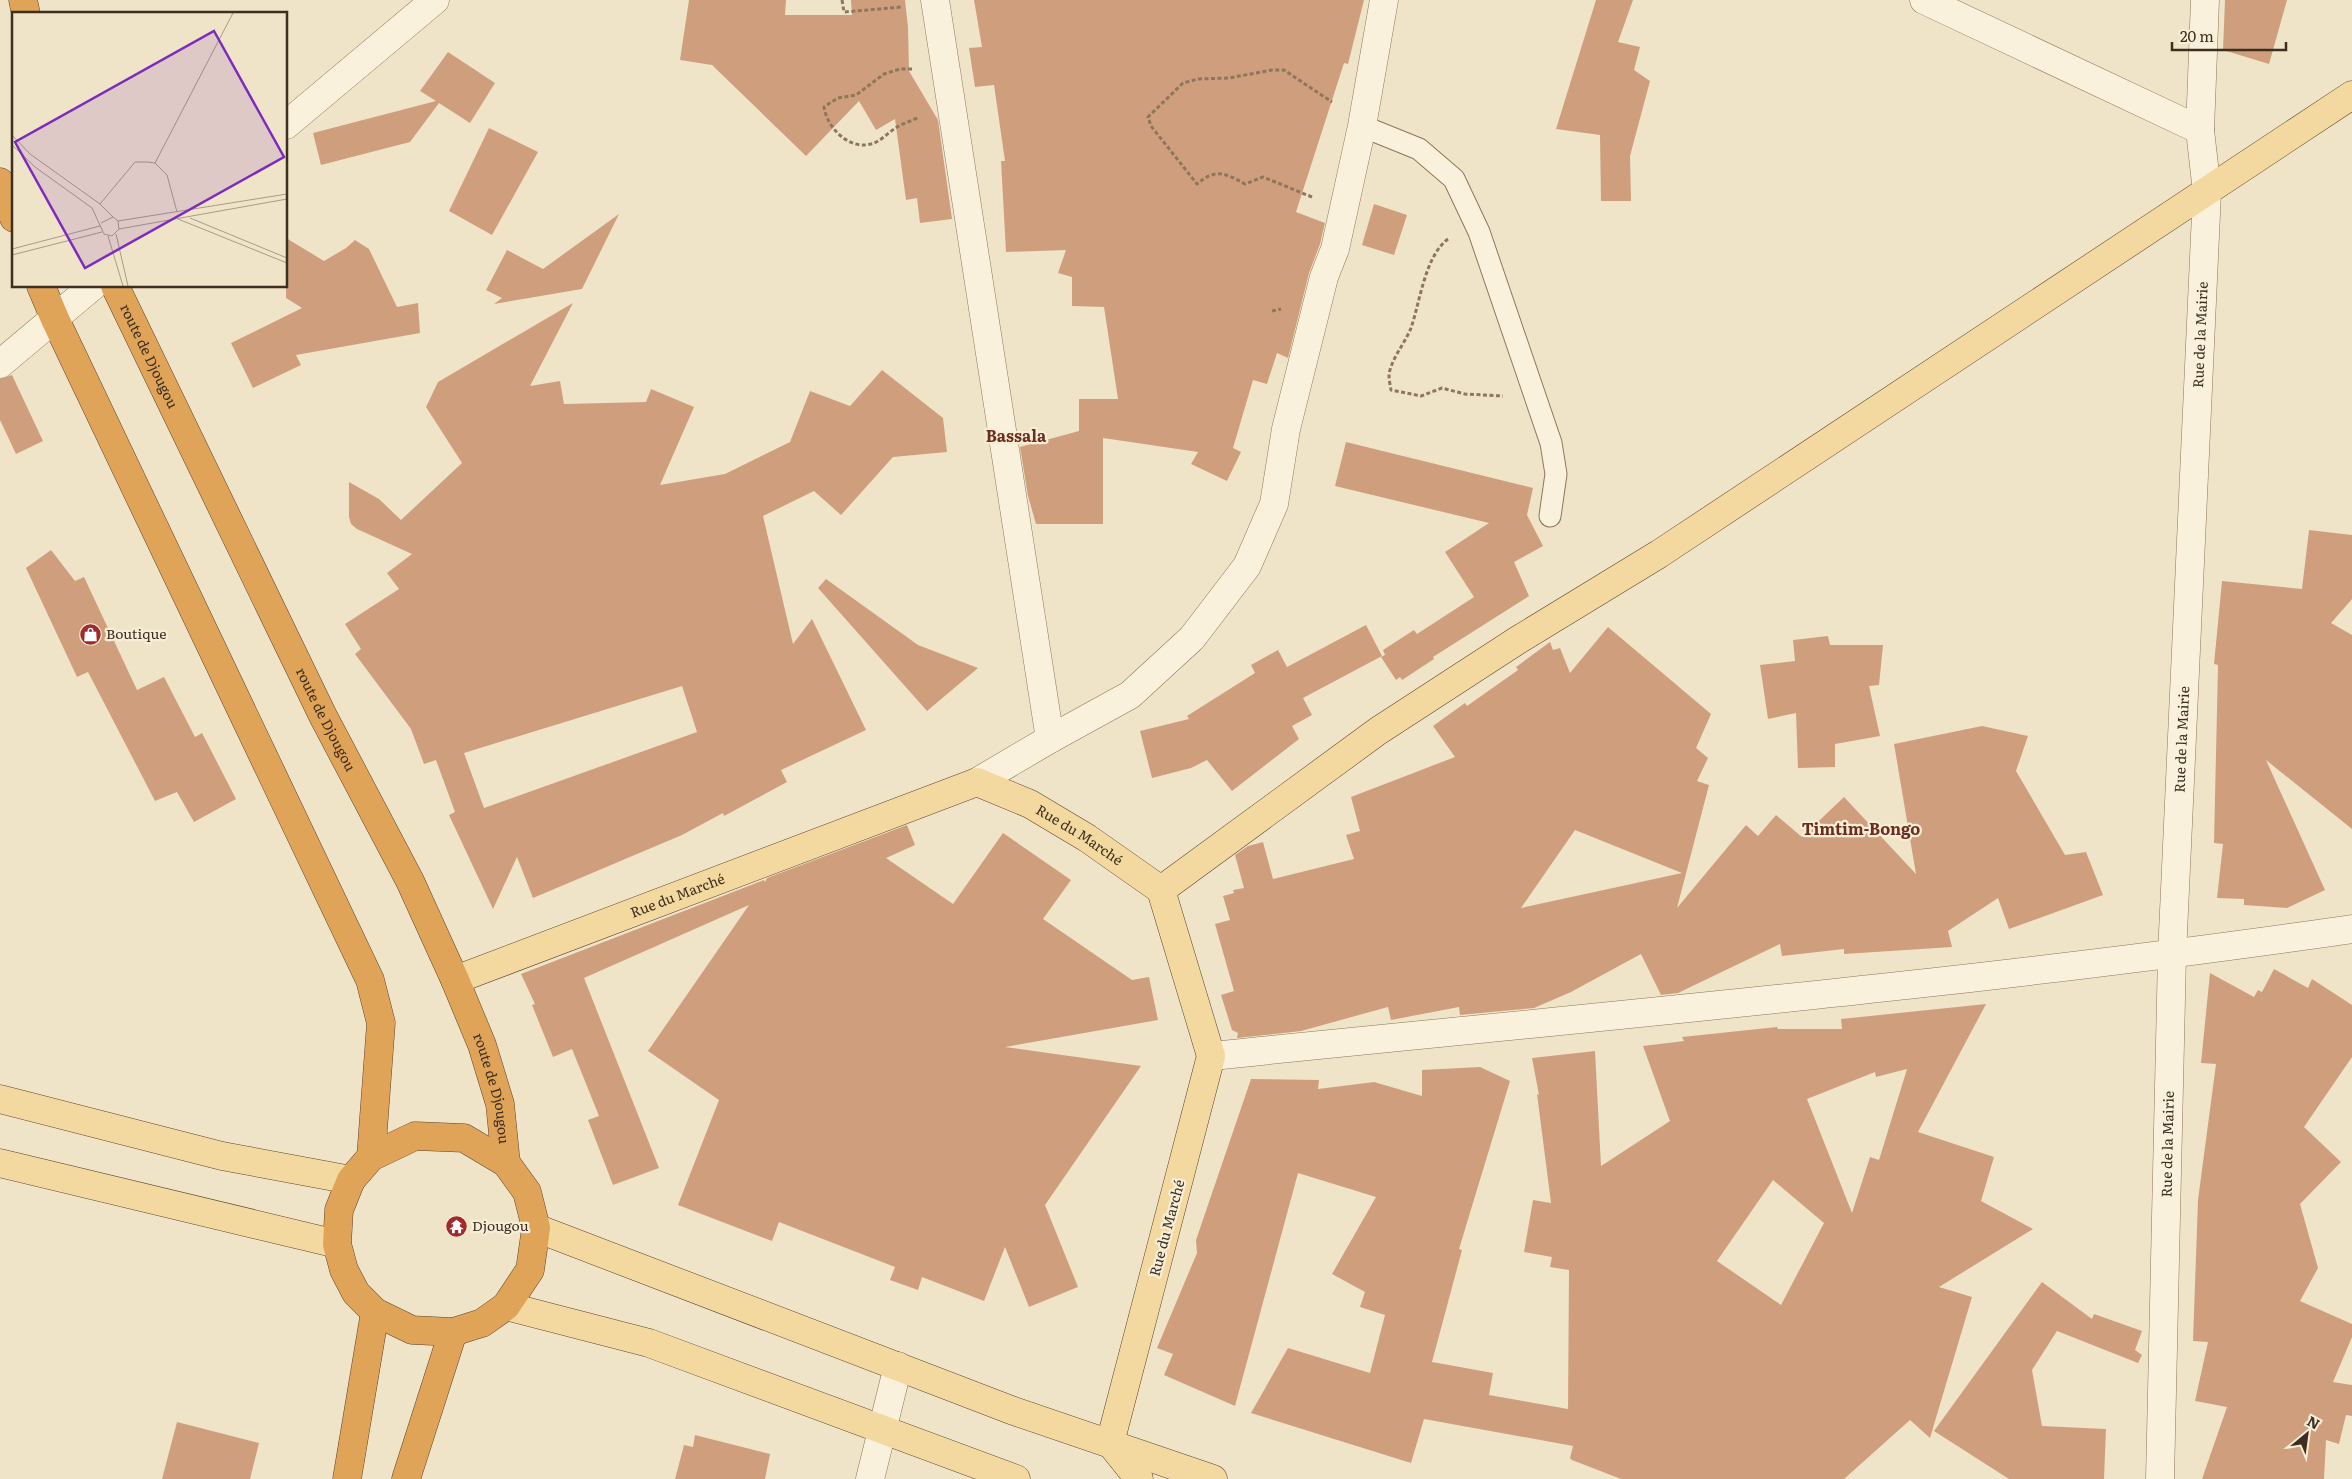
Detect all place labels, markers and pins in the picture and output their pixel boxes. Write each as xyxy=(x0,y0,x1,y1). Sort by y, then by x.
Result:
shop icon: Boutique xyxy=(78,622,102,646)
place label: Boutique xyxy=(106,623,167,643)
temple icon: Djougou xyxy=(444,1214,468,1238)
place label: Djougou xyxy=(472,1215,529,1235)

